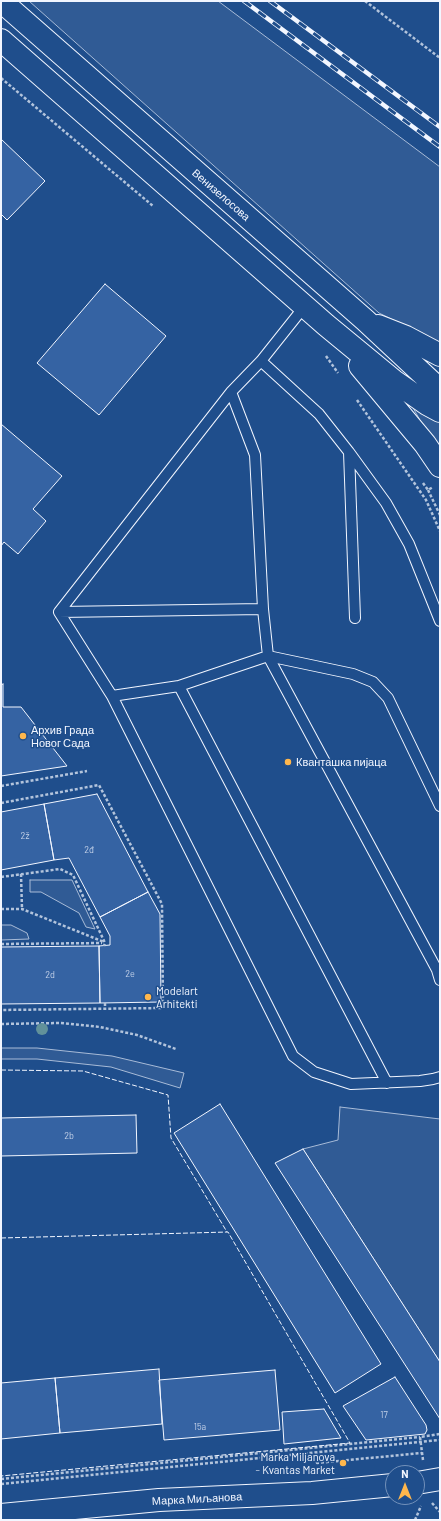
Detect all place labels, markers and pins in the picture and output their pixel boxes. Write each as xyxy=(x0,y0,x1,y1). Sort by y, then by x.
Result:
place label: Архив Града Новог Сада xyxy=(31,723,94,749)
marker: Архив Града Новог Сада xyxy=(18,731,28,741)
place label: Кванташка пијаца xyxy=(296,755,387,769)
marker: Кванташка пијаца xyxy=(283,757,293,767)
place label: Modelart Arhitekti xyxy=(156,984,198,1010)
marker: Modelart Arhitekti xyxy=(143,992,153,1002)
place label: Marka Miljanova - Kvantas Market xyxy=(256,1450,335,1476)
marker: Marka Miljanova - Kvantas Market xyxy=(338,1458,348,1468)

